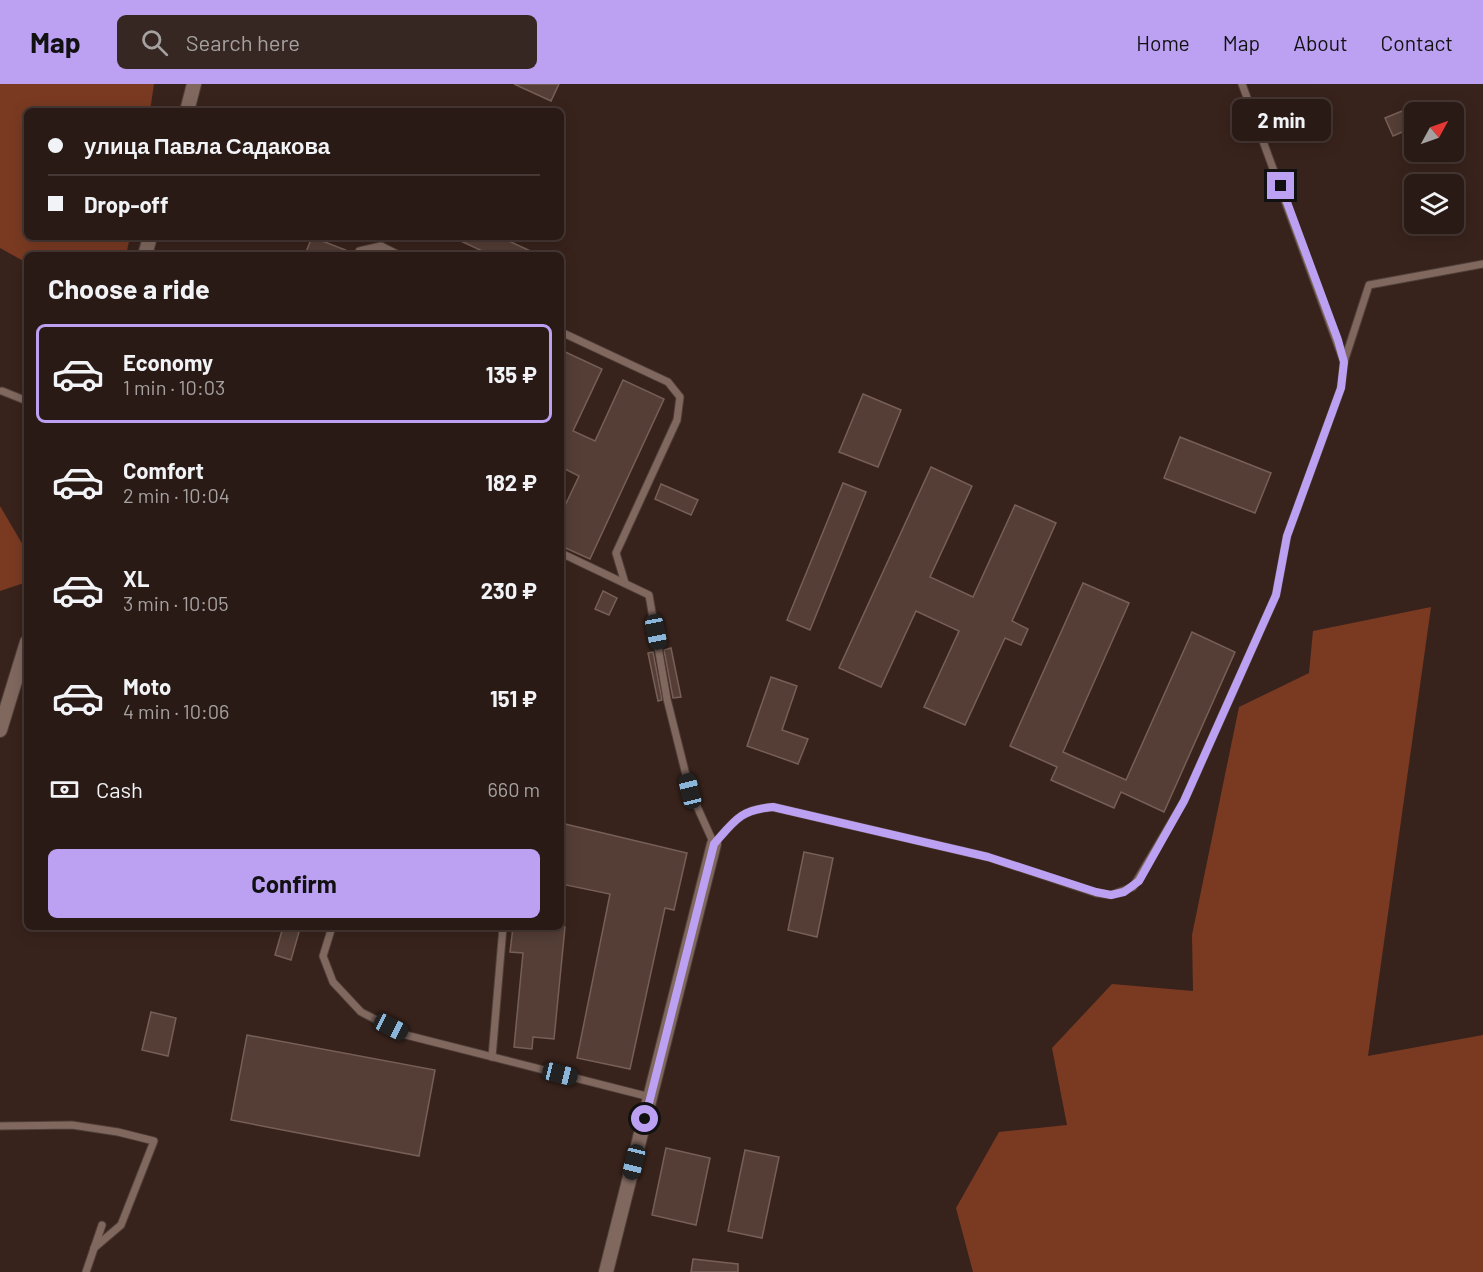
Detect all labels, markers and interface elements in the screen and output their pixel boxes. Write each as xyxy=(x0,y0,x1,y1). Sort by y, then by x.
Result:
search box xyxy=(117,15,537,69)
text: Map xyxy=(30,25,81,59)
icon: search xyxy=(138,26,171,59)
text: Search here xyxy=(186,29,300,55)
text: Home xyxy=(1136,30,1190,55)
text: Map xyxy=(1223,30,1260,55)
text: About xyxy=(1293,30,1348,55)
text: Contact xyxy=(1381,30,1453,55)
callout: 2 min xyxy=(1232,99,1330,141)
north arrow xyxy=(1404,102,1464,162)
map controls xyxy=(1404,102,1464,234)
text: 2 min xyxy=(1258,108,1305,132)
text: улица Павла Садакова xyxy=(84,132,330,158)
route end xyxy=(1267,172,1294,199)
button: layers xyxy=(1404,174,1464,234)
text: Drop-off xyxy=(84,191,168,217)
text: Choose a ride xyxy=(48,272,210,304)
icon: car xyxy=(51,347,105,401)
text: Economy xyxy=(123,349,213,375)
text: 135 ₽ xyxy=(486,361,537,387)
text: 1 min · 10:03 xyxy=(123,375,225,399)
icon: car xyxy=(51,455,105,509)
text: Comfort xyxy=(123,457,204,483)
text: 182 ₽ xyxy=(485,469,537,495)
text: 2 min · 10:04 xyxy=(123,483,230,507)
icon: car xyxy=(51,563,105,617)
text: XL xyxy=(123,565,149,591)
text: 230 ₽ xyxy=(481,577,537,603)
text: 3 min · 10:05 xyxy=(123,591,229,615)
car xyxy=(644,613,668,651)
icon: car xyxy=(51,671,105,725)
text: Moto xyxy=(123,673,171,699)
text: 151 ₽ xyxy=(490,685,537,711)
text: 4 min · 10:06 xyxy=(123,699,229,723)
car xyxy=(677,771,703,811)
icon: cash xyxy=(48,773,81,806)
text: Cash xyxy=(96,776,143,802)
text: 660 m xyxy=(488,777,540,801)
button: Confirm xyxy=(48,849,540,918)
car xyxy=(371,1011,411,1043)
car xyxy=(540,1061,580,1087)
route start xyxy=(631,1105,658,1132)
car xyxy=(621,1142,647,1182)

